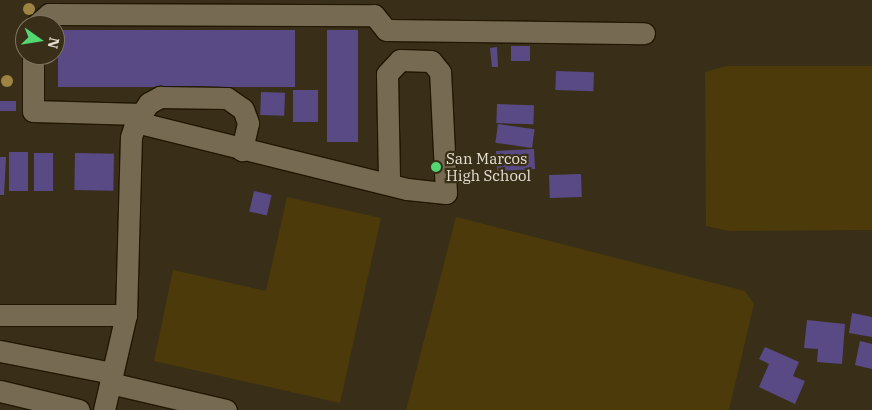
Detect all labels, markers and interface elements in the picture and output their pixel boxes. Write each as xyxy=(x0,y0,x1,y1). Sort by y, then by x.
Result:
north arrow xyxy=(15,15,65,65)
text: N xyxy=(44,36,64,51)
place label: San Marcos High School xyxy=(446,149,531,184)
marker: San Marcos High School xyxy=(430,161,442,173)

